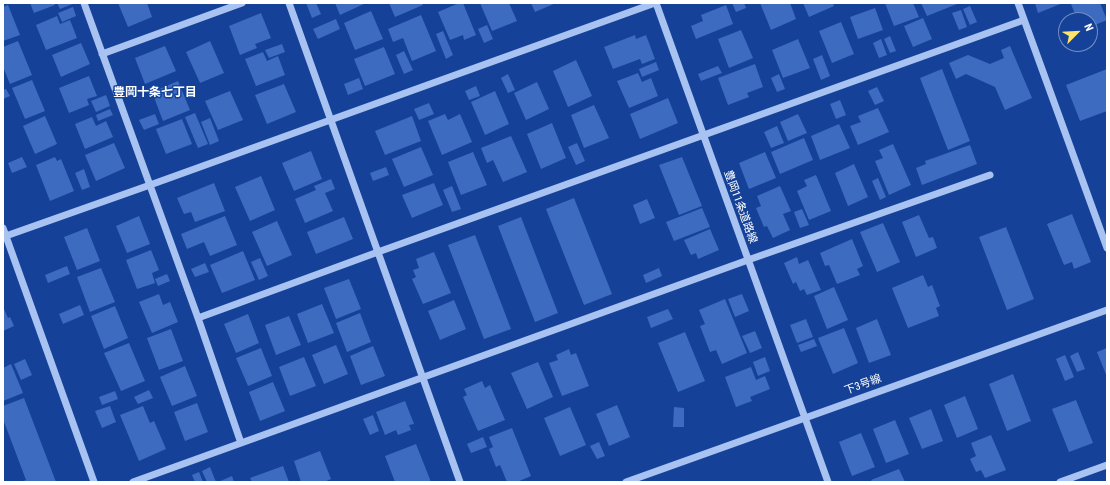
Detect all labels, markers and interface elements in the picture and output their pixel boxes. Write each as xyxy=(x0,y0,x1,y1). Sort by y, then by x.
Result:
north arrow xyxy=(1058,12,1098,52)
text: N xyxy=(1081,22,1096,33)
district label: 豊岡十条七丁目 xyxy=(113,86,197,100)
street label: 豊岡11条道路線 xyxy=(721,169,759,245)
street label: 下3号線 xyxy=(843,372,883,398)

